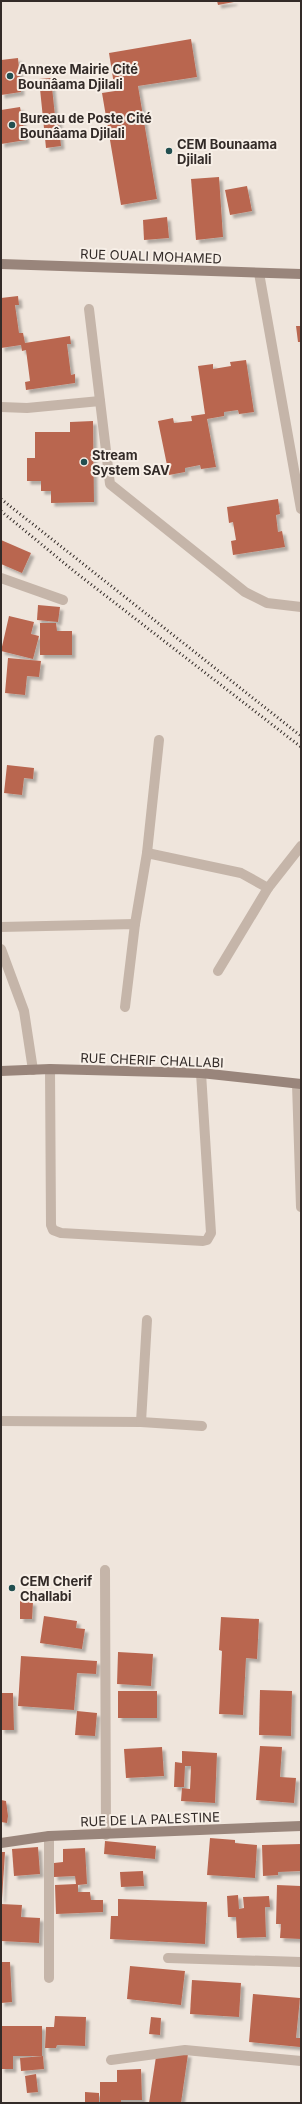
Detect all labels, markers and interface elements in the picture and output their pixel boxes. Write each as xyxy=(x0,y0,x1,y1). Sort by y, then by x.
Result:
place label: Annexe Mairie Cité Bounâama Djilali xyxy=(18,61,138,92)
marker: Annexe Mairie Cité Bounâama Djilali xyxy=(5,71,15,81)
place label: Bureau de Poste Cité Bounâama Djilali xyxy=(20,110,152,141)
marker: Bureau de Poste Cité Bounâama Djilali xyxy=(7,120,17,130)
place label: CEM Bounaama Djilali xyxy=(177,136,277,167)
marker: CEM Bounaama Djilali xyxy=(164,146,174,156)
street label: RUE OUALI MOHAMED xyxy=(80,246,222,266)
place label: Stream System SAV xyxy=(92,447,170,478)
marker: Stream System SAV xyxy=(79,457,89,467)
street label: RUE CHERIF CHALLABI xyxy=(80,1050,224,1070)
place label: CEM Cherif Challabi xyxy=(20,1573,93,1604)
marker: CEM Cherif Challabi xyxy=(7,1583,17,1593)
street label: RUE DE LA PALESTINE xyxy=(80,1809,220,1829)

